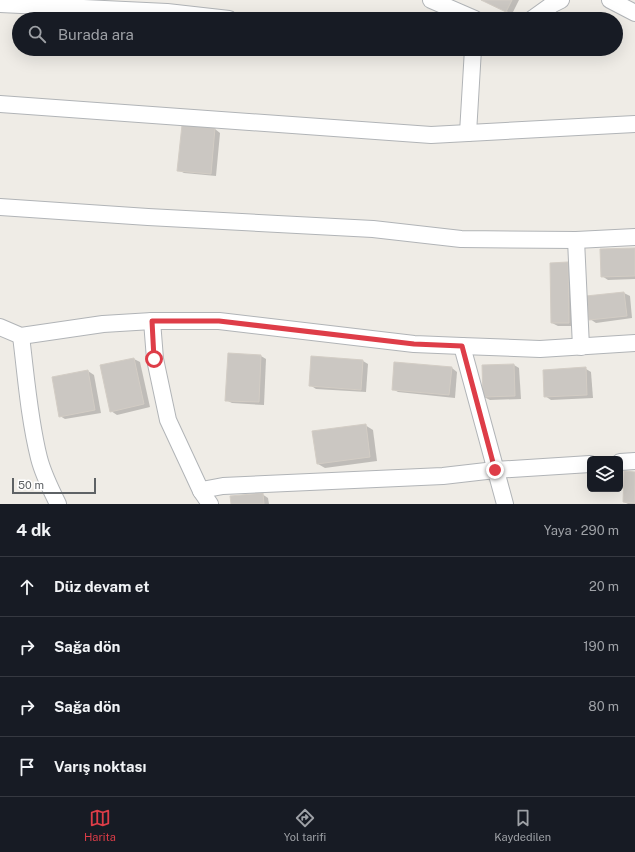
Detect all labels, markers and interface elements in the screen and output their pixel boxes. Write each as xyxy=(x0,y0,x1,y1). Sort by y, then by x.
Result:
search box xyxy=(12,12,623,56)
icon: search xyxy=(26,23,48,45)
text: Burada ara xyxy=(58,26,134,43)
route start xyxy=(145,350,163,368)
map controls xyxy=(587,456,623,492)
button: layers xyxy=(587,456,623,492)
route end xyxy=(486,461,504,479)
scale bar xyxy=(12,476,96,495)
text: 50 m xyxy=(18,479,44,491)
text: 4 dk xyxy=(16,520,51,540)
text: Yaya · 290 m xyxy=(544,523,619,538)
icon: ahead xyxy=(16,576,38,598)
text: Düz devam et xyxy=(54,578,149,595)
text: 20 m xyxy=(589,579,619,594)
icon: right xyxy=(16,636,38,658)
text: Sağa dön xyxy=(54,638,120,655)
text: 190 m xyxy=(583,639,619,654)
icon: right xyxy=(16,696,38,718)
text: Sağa dön xyxy=(54,698,120,715)
text: 80 m xyxy=(588,699,619,714)
icon: arrive xyxy=(16,756,38,778)
text: Varış noktası xyxy=(54,758,146,775)
tab: Harita xyxy=(84,807,116,843)
tab: Yol tarifi xyxy=(284,807,326,843)
tab: Kaydedilen xyxy=(494,807,551,843)

